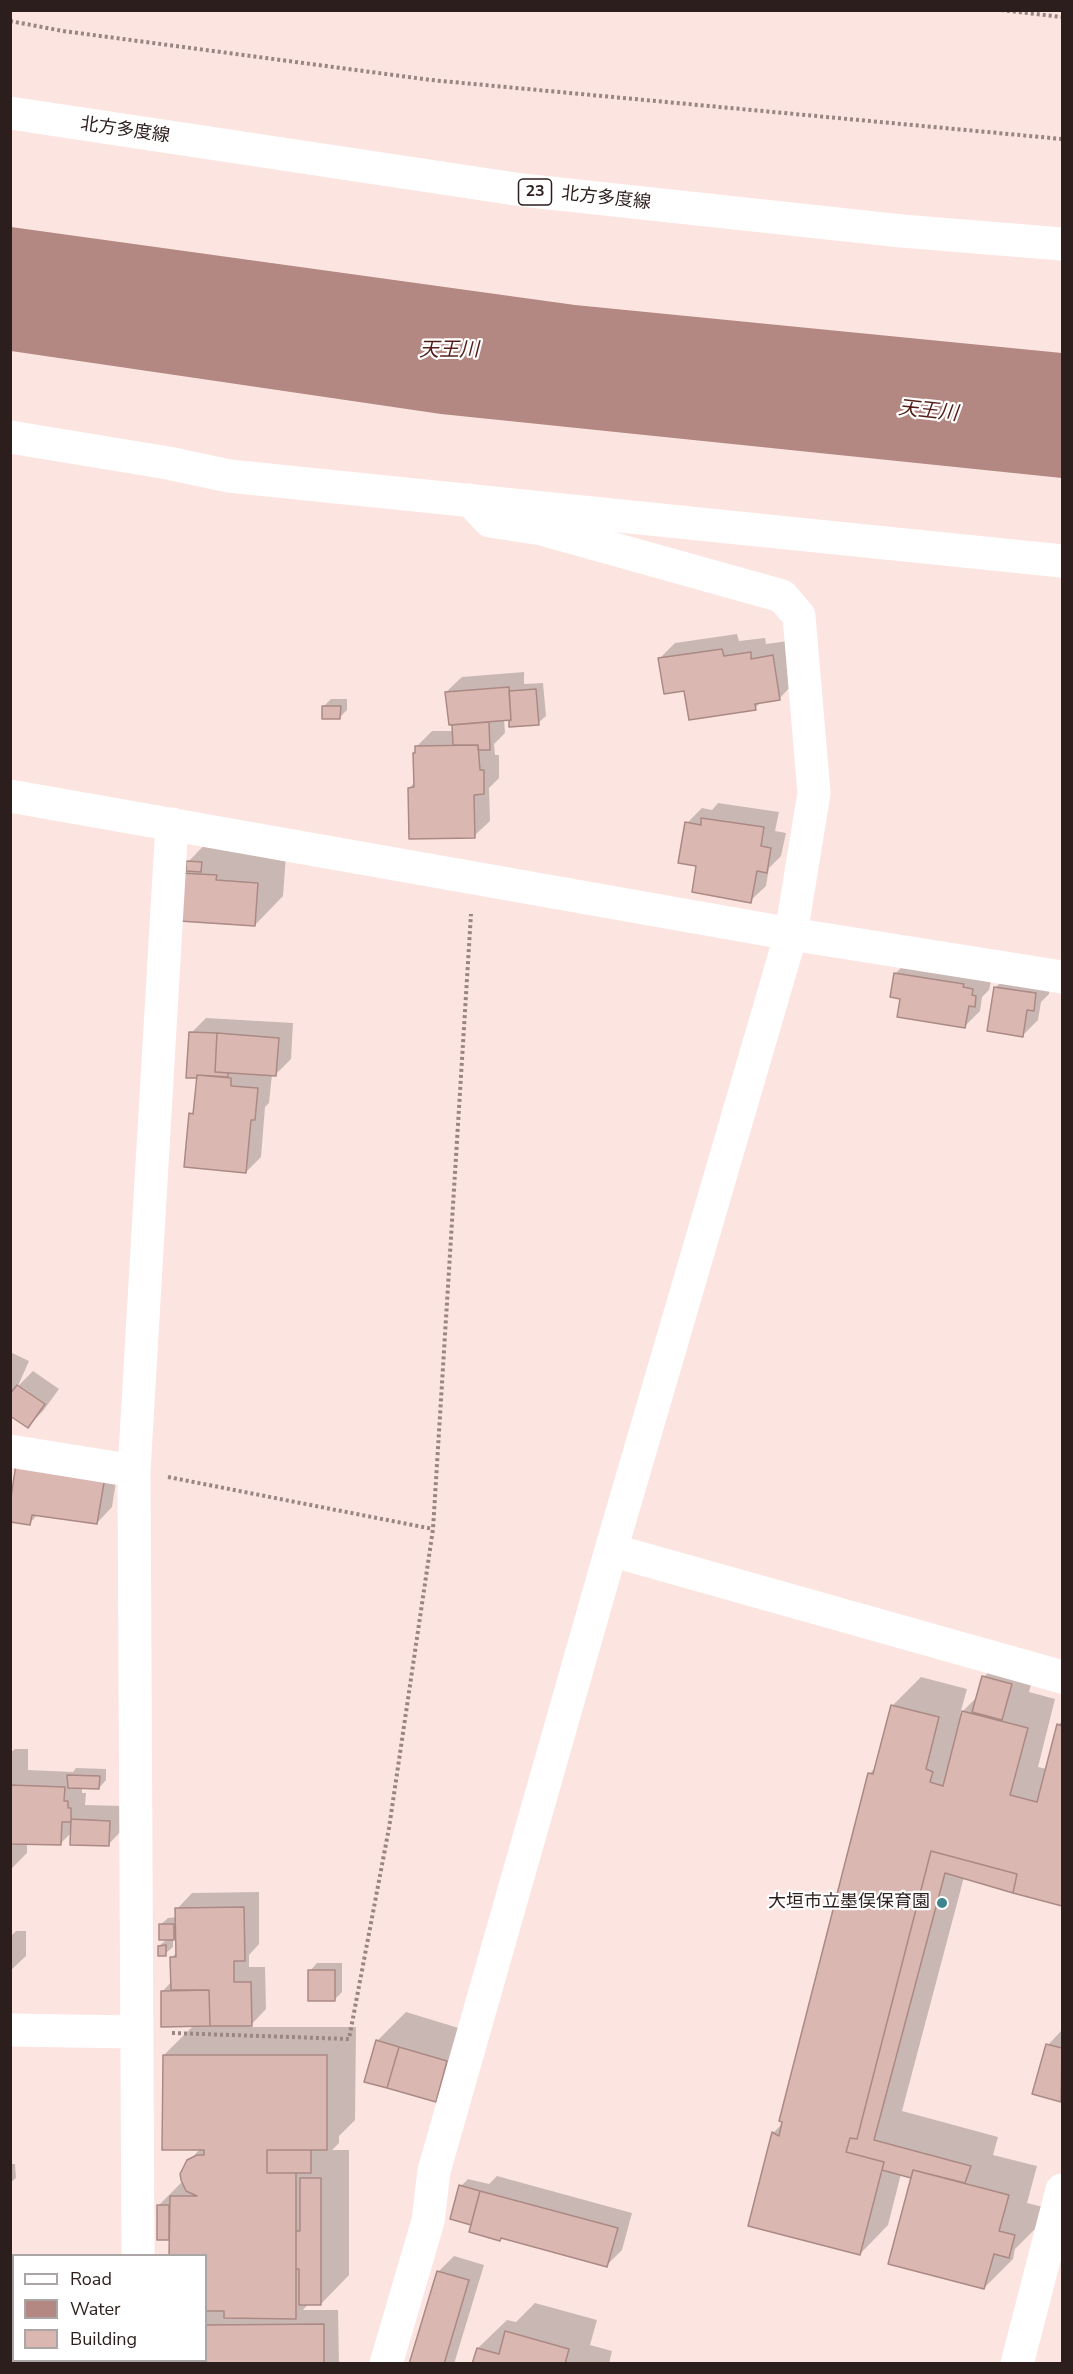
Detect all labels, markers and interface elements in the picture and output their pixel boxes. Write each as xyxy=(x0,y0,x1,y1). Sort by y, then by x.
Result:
street label: 北方多度線 xyxy=(79,114,171,148)
road number: 23 xyxy=(518,179,552,205)
street label: 北方多度線 xyxy=(560,184,652,214)
water label: 天王川 xyxy=(419,339,479,363)
water label: 天王川 xyxy=(897,397,959,427)
place label: 大垣市立墨俣保育園 xyxy=(768,1892,930,1914)
marker: 大垣市立墨俣保育園 xyxy=(935,1896,949,1910)
legend xyxy=(12,2254,207,2362)
text: Road xyxy=(70,2267,112,2291)
text: Water xyxy=(70,2297,121,2321)
text: Building xyxy=(70,2327,137,2351)

